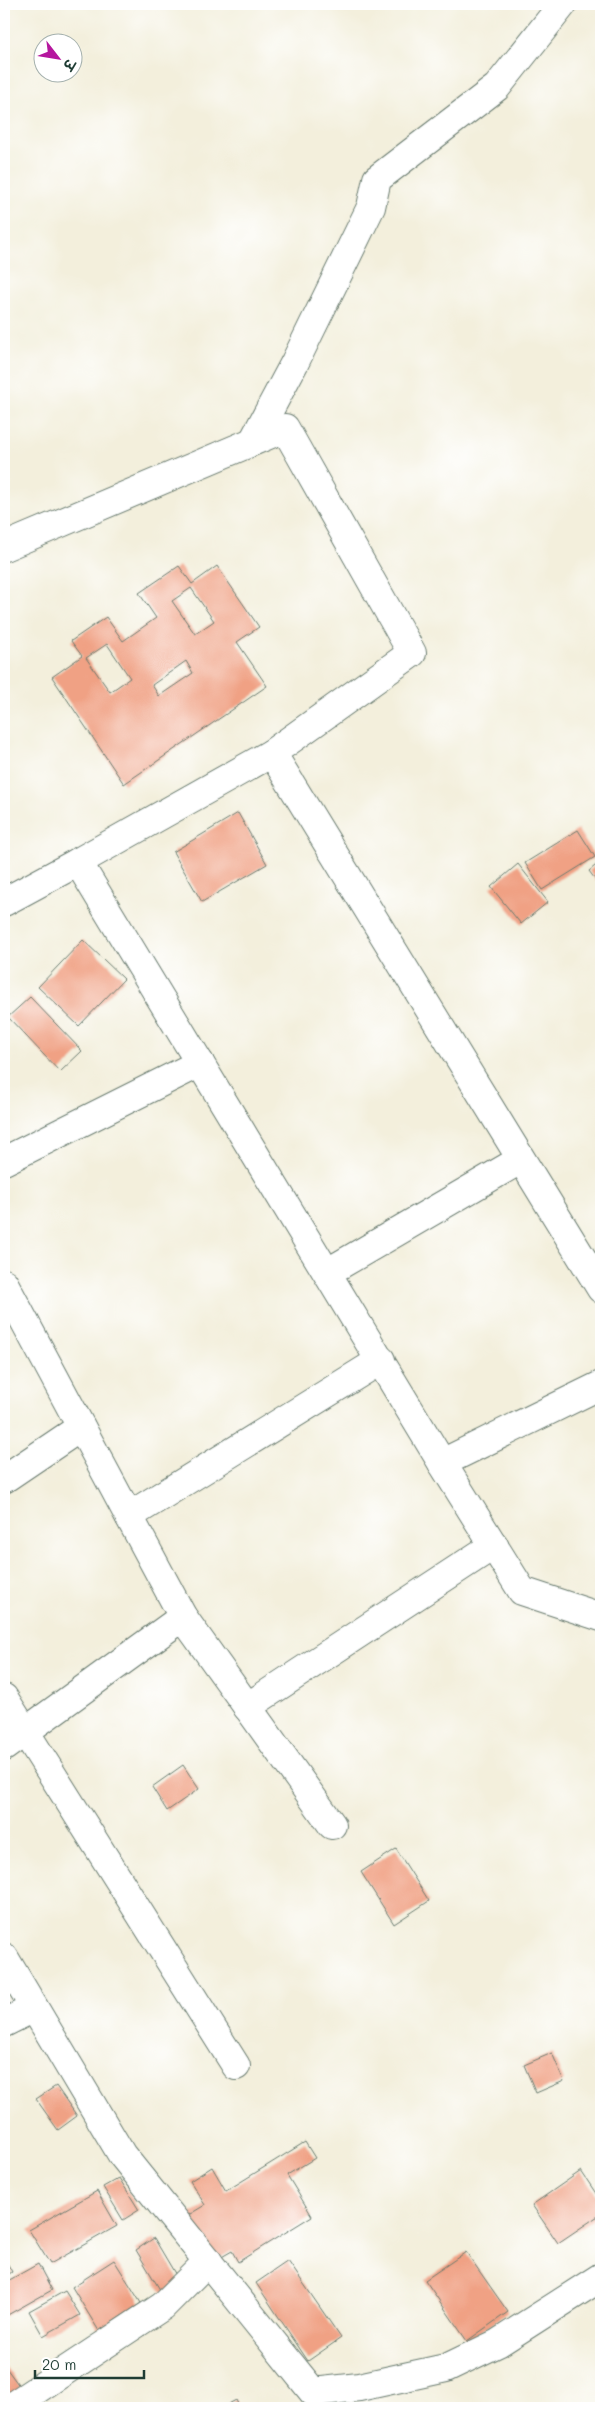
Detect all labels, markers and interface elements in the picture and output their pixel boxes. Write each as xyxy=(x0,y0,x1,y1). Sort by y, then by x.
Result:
north arrow xyxy=(32,32,82,82)
text: उ xyxy=(58,54,81,75)
scale bar xyxy=(35,2347,144,2379)
text: 20 m xyxy=(42,2354,76,2374)

